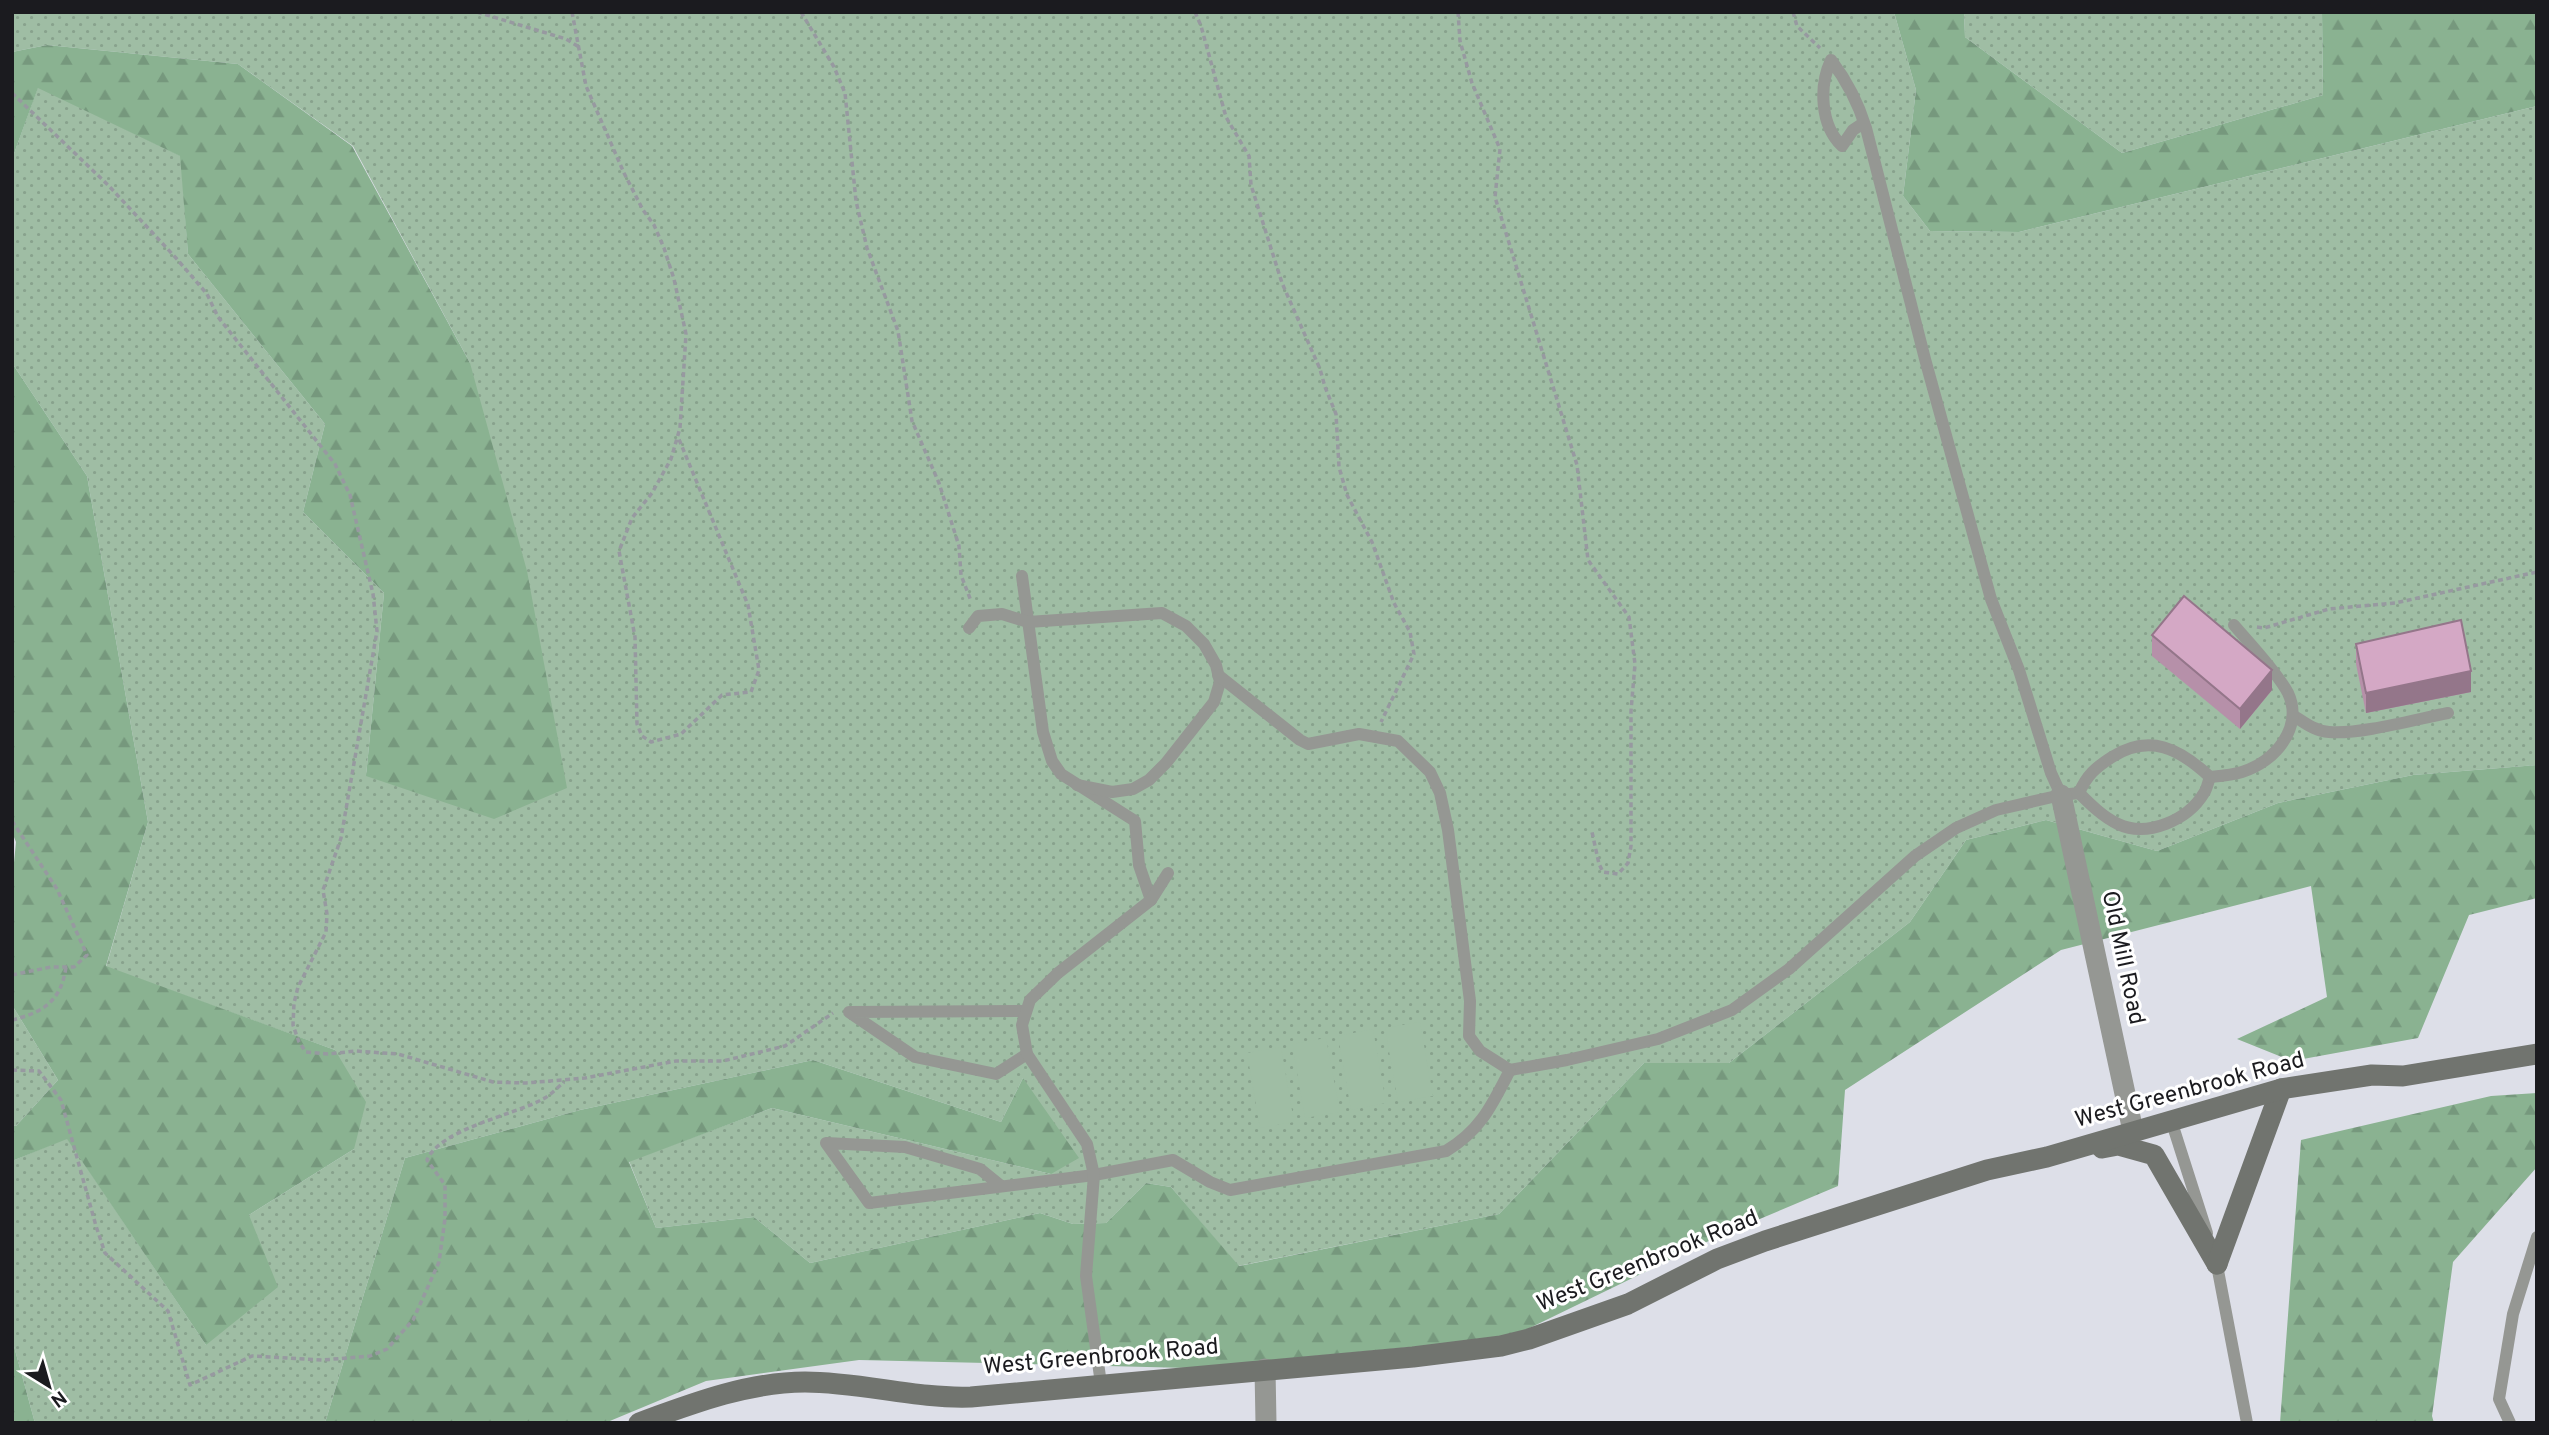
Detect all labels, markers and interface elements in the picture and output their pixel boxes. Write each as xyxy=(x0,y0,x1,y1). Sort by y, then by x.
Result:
street label: Old Mill Road xyxy=(2094,888,2150,1028)
street label: West Greenbrook Road xyxy=(2072,1046,2308,1136)
street label: West Greenbrook Road xyxy=(1533,1204,1763,1320)
street label: West Greenbrook Road xyxy=(982,1333,1220,1383)
north arrow xyxy=(14,1351,84,1421)
text: N xyxy=(45,1384,71,1412)

